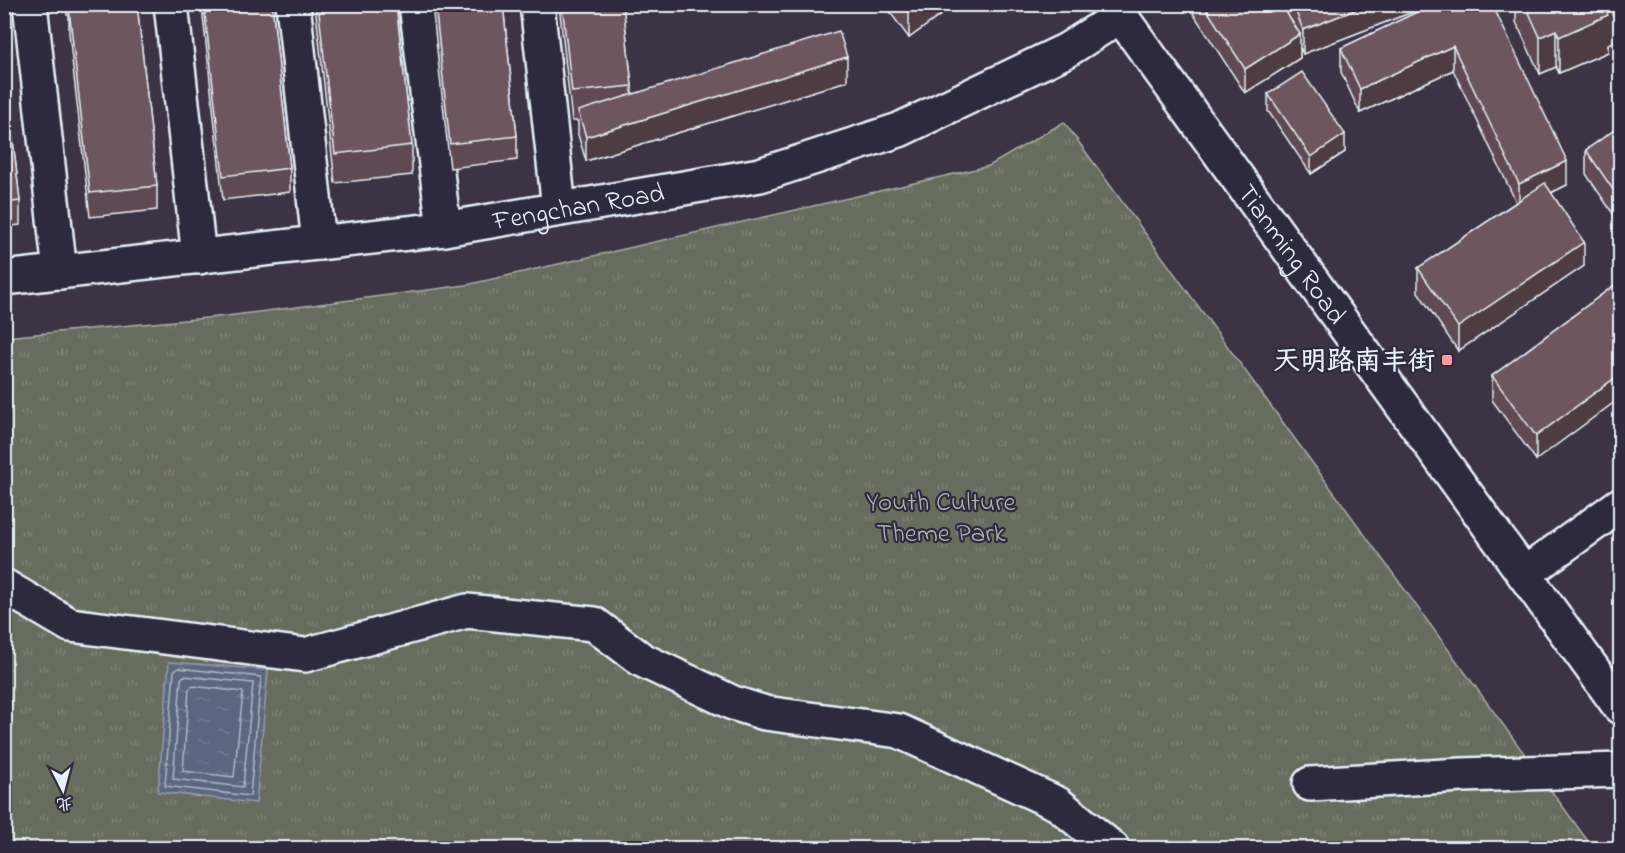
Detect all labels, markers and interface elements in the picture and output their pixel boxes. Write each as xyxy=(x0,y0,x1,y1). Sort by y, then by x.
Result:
street label: Fengchan Road xyxy=(489,175,667,242)
street label: Tianming Road xyxy=(1226,177,1355,333)
place label: 天明路南丰街 xyxy=(1273,343,1435,382)
marker: 天明路南丰街 xyxy=(1440,353,1454,367)
park label: Youth Culture Theme Park xyxy=(866,484,1017,554)
north arrow xyxy=(33,760,93,820)
text: 北 xyxy=(55,790,74,816)

